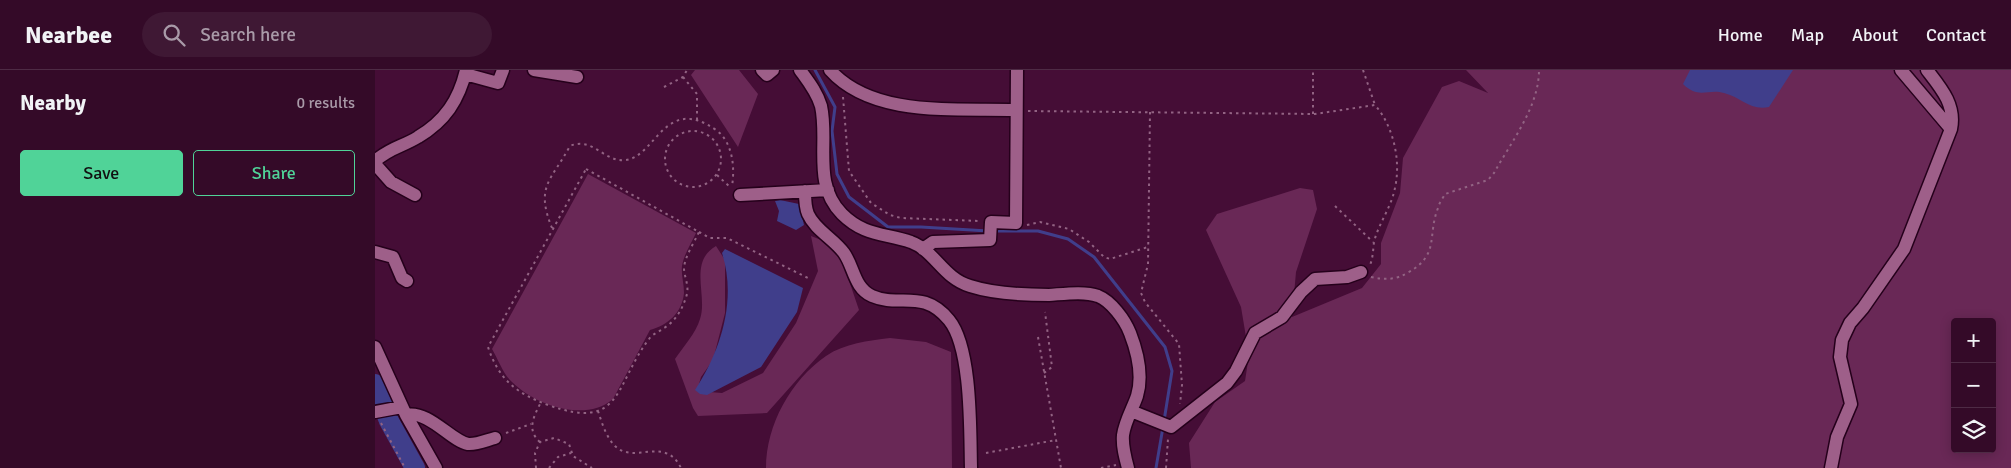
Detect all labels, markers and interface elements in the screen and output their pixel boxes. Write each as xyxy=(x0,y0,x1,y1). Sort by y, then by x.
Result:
search box xyxy=(142,12,492,57)
text: Nearbee xyxy=(25,20,112,50)
icon: search xyxy=(160,21,188,49)
text: Search here xyxy=(200,23,296,47)
text: Home xyxy=(1718,24,1763,46)
text: Map xyxy=(1791,24,1824,46)
text: About xyxy=(1852,24,1898,46)
text: Contact xyxy=(1926,24,1986,46)
text: Nearby xyxy=(20,90,86,116)
text: 0 results xyxy=(296,93,355,113)
button: Save xyxy=(20,150,183,196)
button: Share xyxy=(193,150,355,196)
map controls xyxy=(1951,318,1996,453)
button: + xyxy=(1951,318,1996,363)
button: − xyxy=(1951,363,1996,408)
button: layers xyxy=(1951,408,1996,453)

